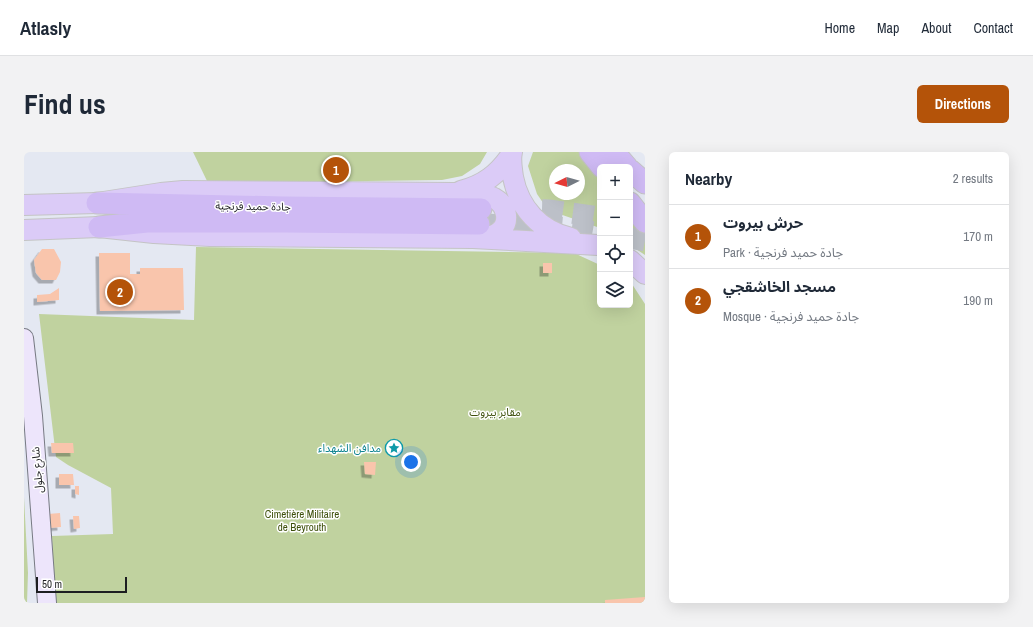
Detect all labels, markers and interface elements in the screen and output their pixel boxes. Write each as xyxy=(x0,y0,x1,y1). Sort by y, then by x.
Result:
text: Atlasly xyxy=(20,15,71,41)
text: Home xyxy=(824,19,855,37)
text: Map xyxy=(877,19,899,37)
text: About xyxy=(921,19,951,37)
text: Contact xyxy=(973,19,1013,37)
text: Find us xyxy=(24,85,106,123)
button: Directions xyxy=(917,85,1009,123)
pin: 1 xyxy=(323,155,349,185)
north arrow xyxy=(549,164,585,200)
map controls xyxy=(597,164,633,308)
button: + xyxy=(597,164,633,200)
text: Nearby xyxy=(685,167,732,190)
text: 2 results xyxy=(953,170,993,187)
street label: جادة حميد فرنجية xyxy=(215,198,291,214)
button: − xyxy=(597,200,633,236)
text: حرش بيروت xyxy=(723,212,803,233)
text: 1 xyxy=(695,228,701,245)
text: 170 m xyxy=(963,228,993,245)
button: locate xyxy=(597,236,633,272)
text: Park · جادة حميد فرنجية xyxy=(723,244,843,261)
button: layers xyxy=(597,272,633,308)
text: مسجد الخاشقجي xyxy=(723,276,836,297)
pin: 2 xyxy=(107,277,133,307)
text: 2 xyxy=(695,292,701,309)
text: 190 m xyxy=(963,292,993,309)
text: Mosque · جادة حميد فرنجية xyxy=(723,308,859,325)
park label: مقابر بيروت xyxy=(469,405,521,419)
place icon: مدافن الشهداء xyxy=(384,438,404,458)
place label: مدافن الشهداء xyxy=(318,441,381,455)
street label: شارع جلول xyxy=(28,446,47,494)
your location xyxy=(401,452,421,472)
park label: Cimetière Militaire de Beyrouth xyxy=(265,507,339,534)
scale bar xyxy=(36,575,127,594)
text: 50 m xyxy=(42,577,62,591)

